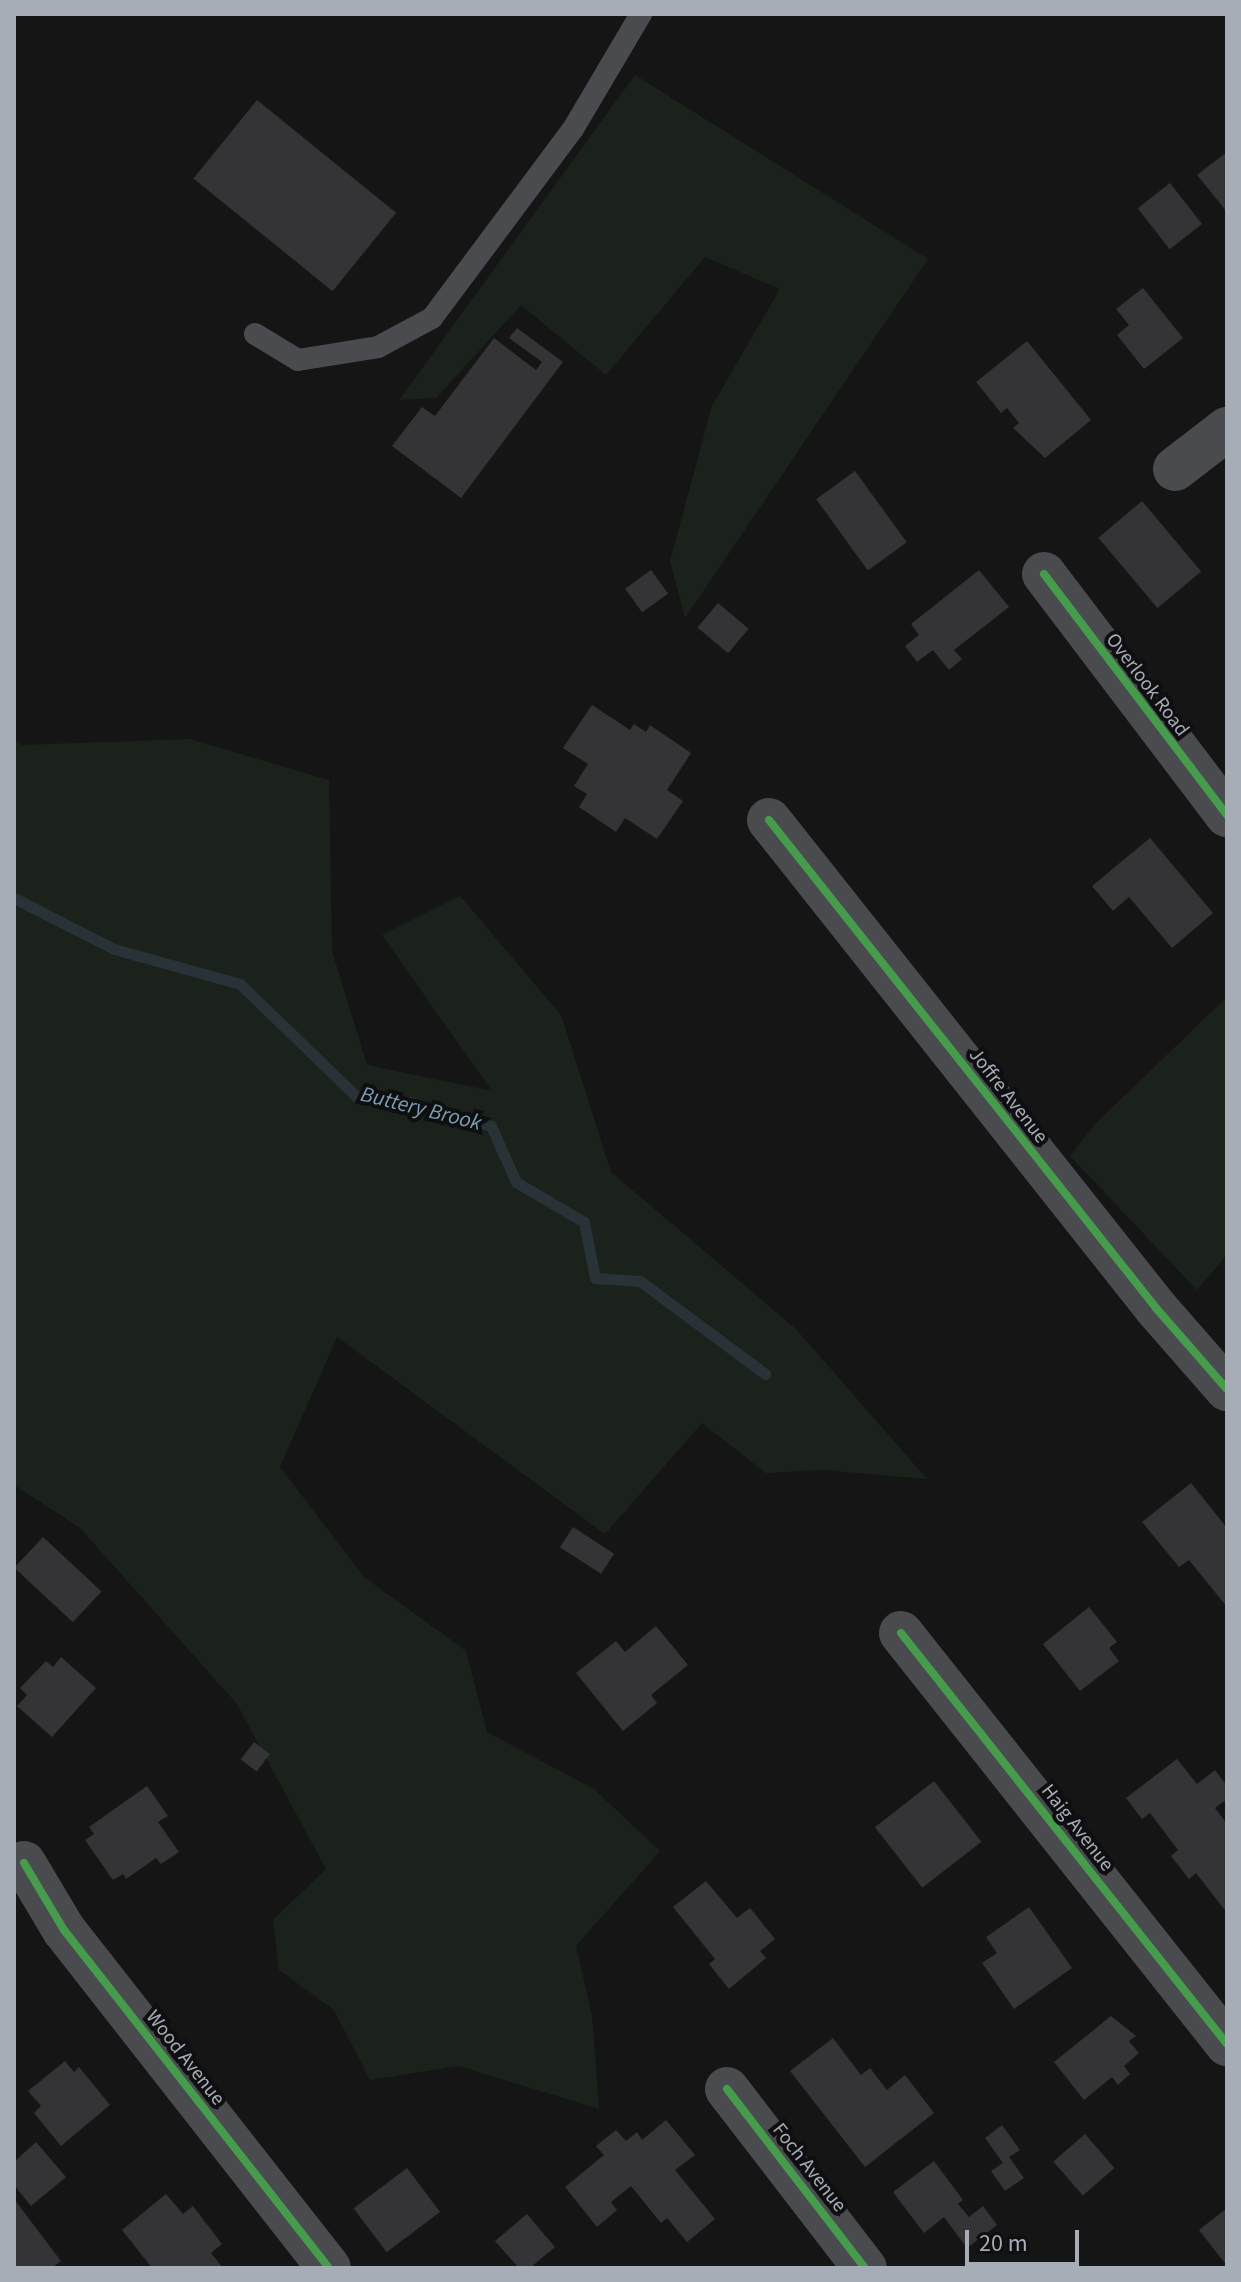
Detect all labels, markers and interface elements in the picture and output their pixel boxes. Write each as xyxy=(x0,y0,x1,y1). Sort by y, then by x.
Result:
street label: Overlook Road xyxy=(1100,629,1194,741)
street label: Joffre Avenue xyxy=(963,1044,1053,1148)
water label: Buttery Brook xyxy=(358,1081,484,1137)
street label: Haig Avenue xyxy=(1036,1780,1118,1876)
street label: Wood Avenue xyxy=(140,2006,230,2110)
street label: Foch Avenue xyxy=(767,2119,851,2217)
scale bar xyxy=(969,2214,1083,2264)
text: 20 m xyxy=(979,2226,1028,2261)

